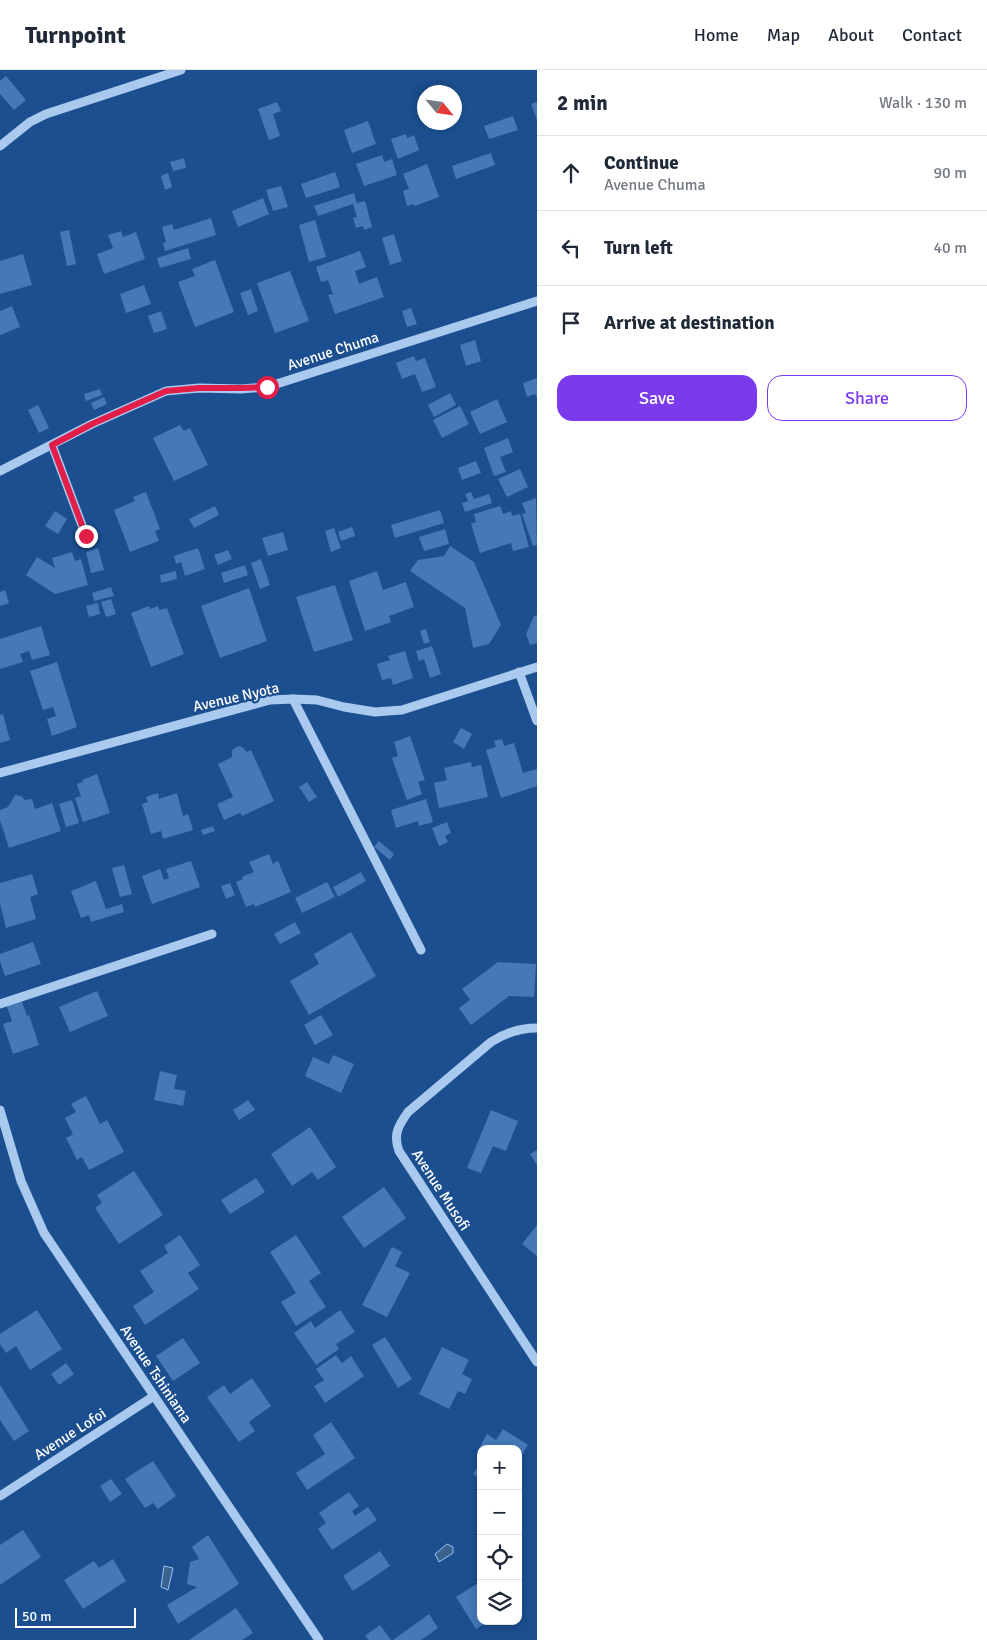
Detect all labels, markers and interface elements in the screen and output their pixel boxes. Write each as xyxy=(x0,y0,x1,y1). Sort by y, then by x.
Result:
text: Turnpoint xyxy=(25,20,126,50)
text: Home xyxy=(694,24,739,46)
text: Map xyxy=(767,24,800,46)
text: About xyxy=(828,24,874,46)
text: Contact xyxy=(902,24,962,46)
north arrow xyxy=(417,85,462,130)
text: 2 min xyxy=(557,90,608,116)
text: Walk · 130 m xyxy=(879,93,967,113)
text: Continue xyxy=(604,151,679,175)
icon: ahead xyxy=(557,159,585,187)
text: 90 m xyxy=(933,163,967,183)
text: Avenue Chuma xyxy=(604,175,706,195)
icon: left xyxy=(557,234,585,262)
text: Turn left xyxy=(604,236,673,260)
text: 40 m xyxy=(933,238,967,258)
icon: arrive xyxy=(557,309,585,337)
text: Arrive at destination xyxy=(604,311,775,335)
street label: Avenue Chuma xyxy=(285,328,381,374)
button: Save xyxy=(557,375,757,421)
button: Share xyxy=(767,375,967,421)
route start xyxy=(256,376,279,399)
route end xyxy=(75,525,98,548)
street label: Avenue Nyota xyxy=(191,678,281,716)
street label: Avenue Musofi xyxy=(408,1146,474,1234)
street label: Avenue Tshiniama xyxy=(116,1321,196,1427)
street label: Avenue Lofoi xyxy=(31,1404,109,1464)
map controls xyxy=(477,1445,522,1625)
button: + xyxy=(477,1445,522,1490)
button: − xyxy=(477,1490,522,1535)
button: locate xyxy=(477,1535,522,1580)
button: layers xyxy=(477,1580,522,1625)
scale bar xyxy=(15,1605,136,1628)
text: 50 m xyxy=(22,1608,51,1625)

